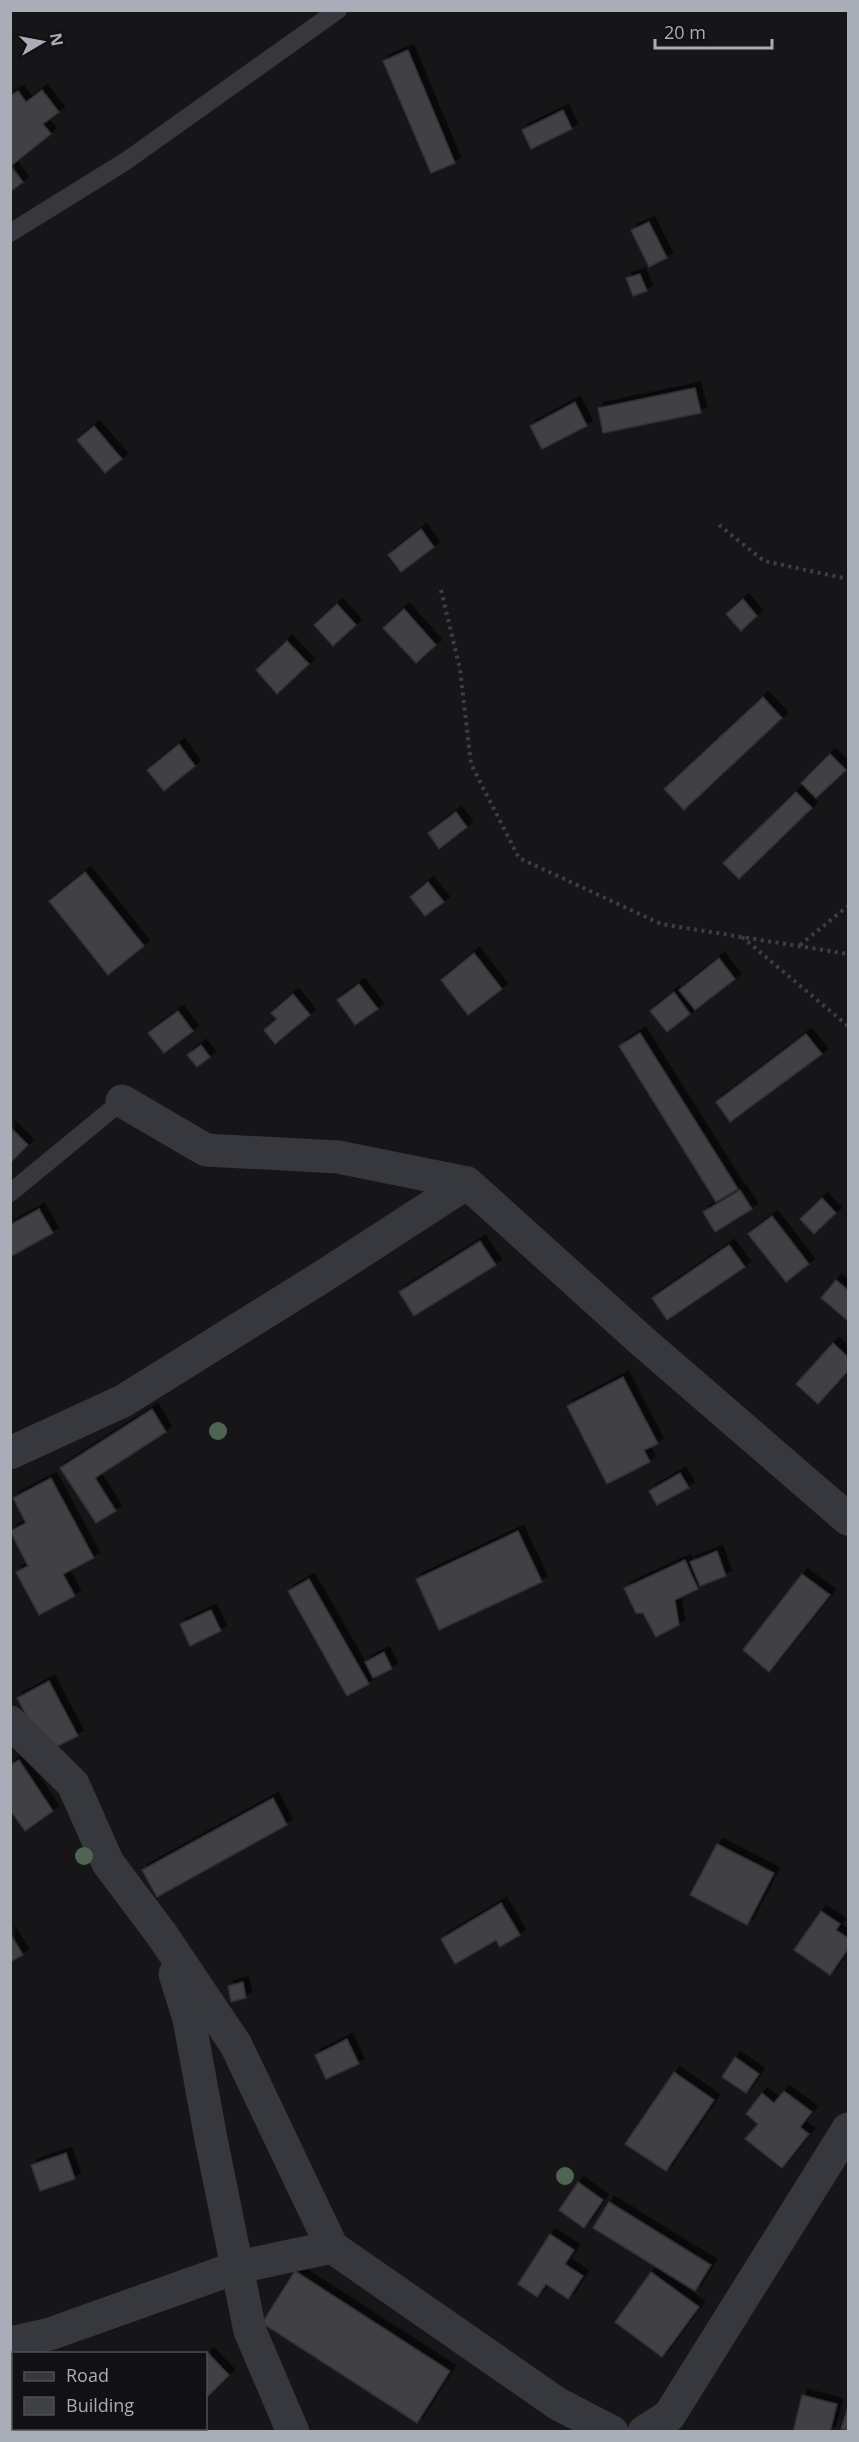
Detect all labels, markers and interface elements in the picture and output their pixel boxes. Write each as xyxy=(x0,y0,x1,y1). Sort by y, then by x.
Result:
north arrow xyxy=(12,12,72,72)
scale bar xyxy=(655,12,772,50)
text: 20 m xyxy=(664,20,706,44)
text: N xyxy=(45,31,69,48)
legend xyxy=(12,2352,207,2430)
text: Road xyxy=(66,2363,109,2387)
text: Building xyxy=(66,2393,134,2417)

